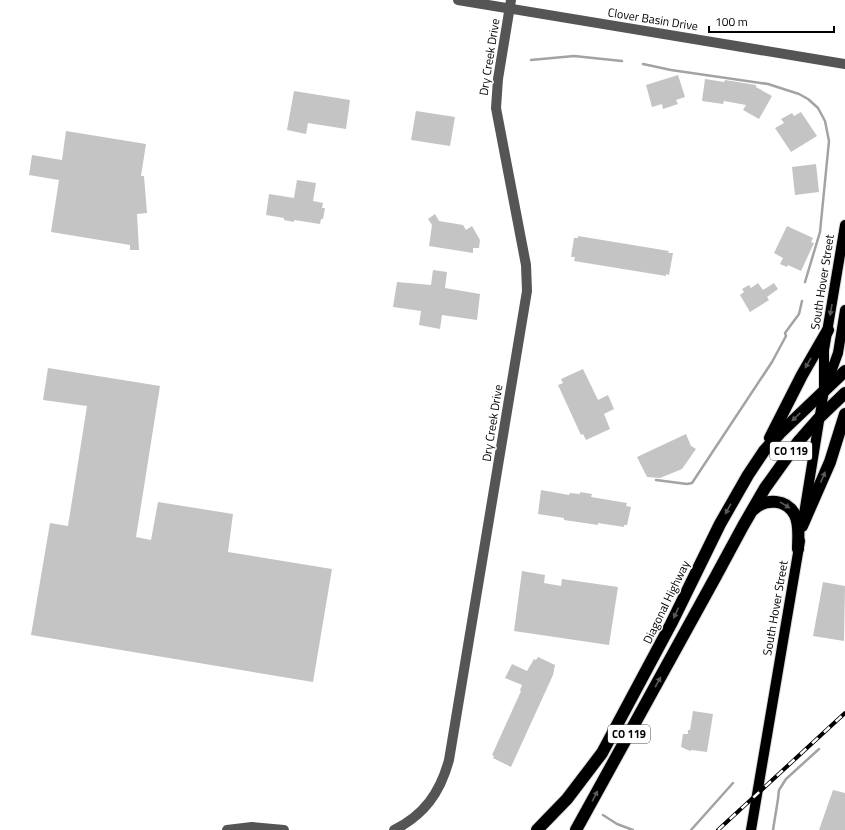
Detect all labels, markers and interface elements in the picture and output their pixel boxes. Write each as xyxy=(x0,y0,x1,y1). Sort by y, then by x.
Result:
street label: Clover Basin Drive xyxy=(607,2,699,36)
scale bar xyxy=(709,8,834,34)
text: 100 m xyxy=(715,12,748,31)
street label: Dry Creek Drive xyxy=(474,17,504,97)
street label: South Hover Street xyxy=(805,232,839,331)
one-way arrow xyxy=(828,304,834,316)
one-way arrow xyxy=(805,358,812,369)
street label: Dry Creek Drive xyxy=(477,383,507,463)
one-way arrow xyxy=(791,412,801,422)
road number: CO 119 xyxy=(770,442,812,460)
one-way arrow xyxy=(820,472,826,483)
one-way arrow xyxy=(779,502,790,509)
one-way arrow xyxy=(725,503,732,514)
street label: Diagonal Highway xyxy=(638,557,695,647)
street label: South Hover Street xyxy=(757,558,793,657)
one-way arrow xyxy=(673,607,679,619)
one-way arrow xyxy=(654,676,661,688)
road number: CO 119 xyxy=(608,725,650,743)
one-way arrow xyxy=(592,790,599,802)

